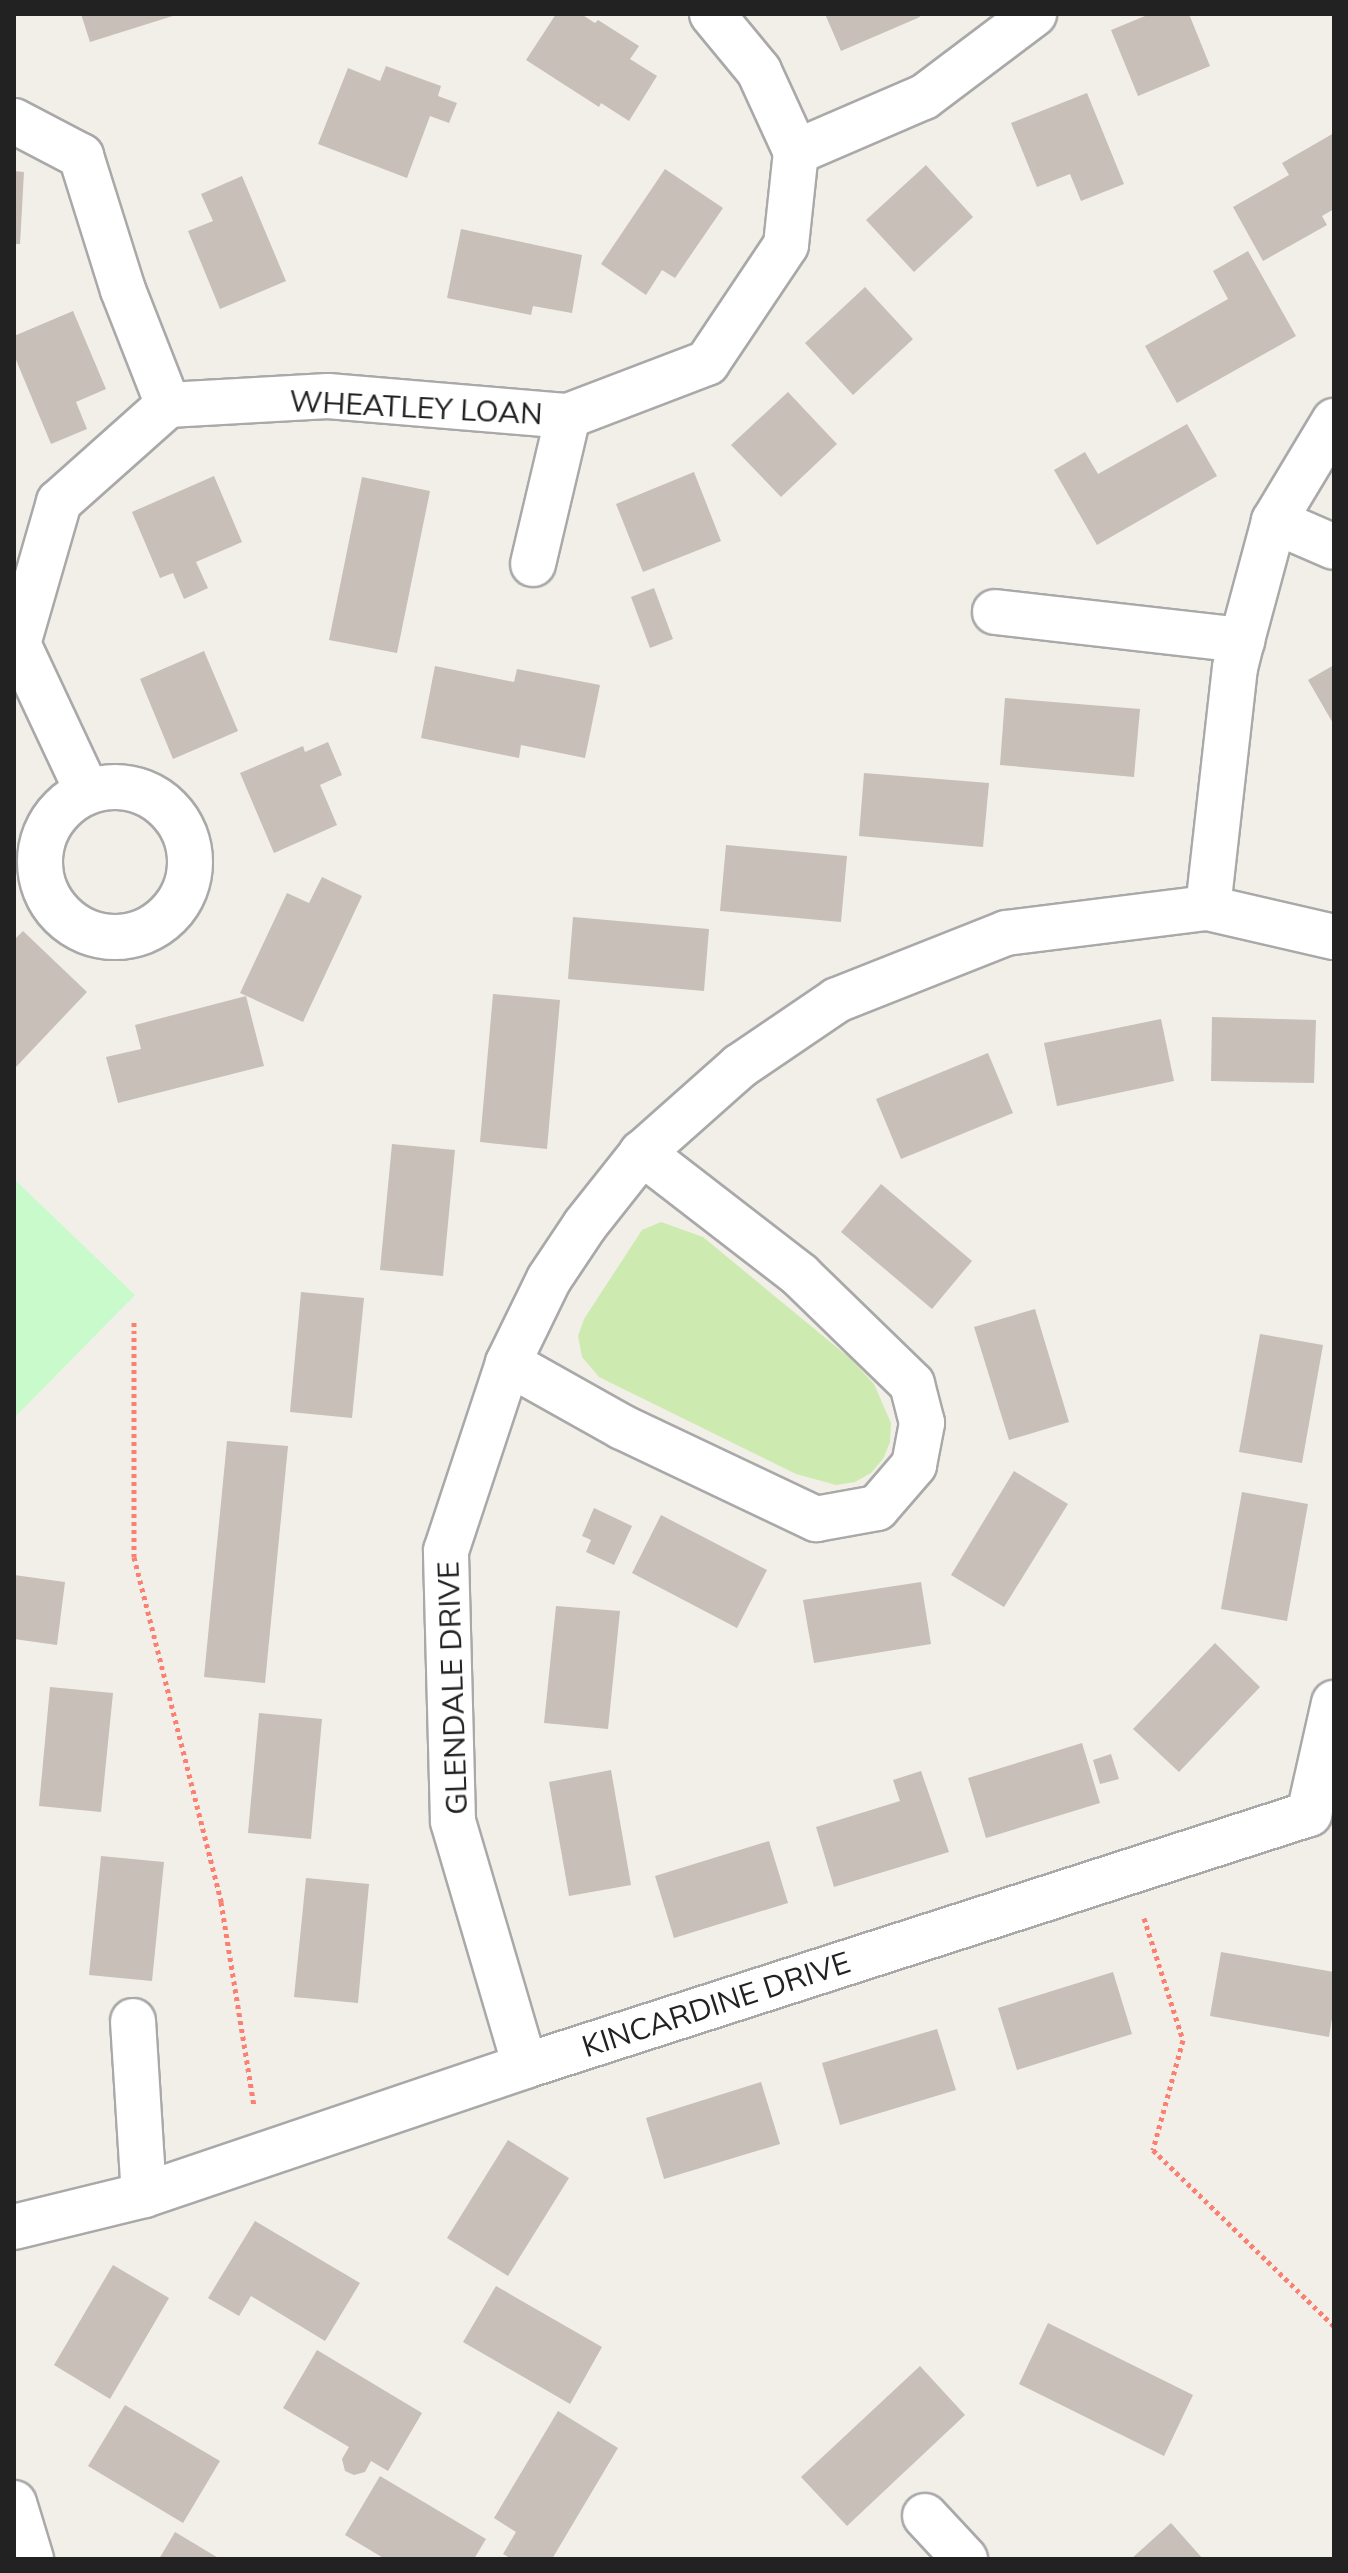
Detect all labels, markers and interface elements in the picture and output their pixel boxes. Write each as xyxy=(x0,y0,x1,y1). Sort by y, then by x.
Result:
street label: WHEATLEY LOAN xyxy=(288,382,544,432)
street label: GLENDALE DRIVE xyxy=(430,1561,474,1815)
street label: KINCARDINE DRIVE xyxy=(577,1944,855,2064)

